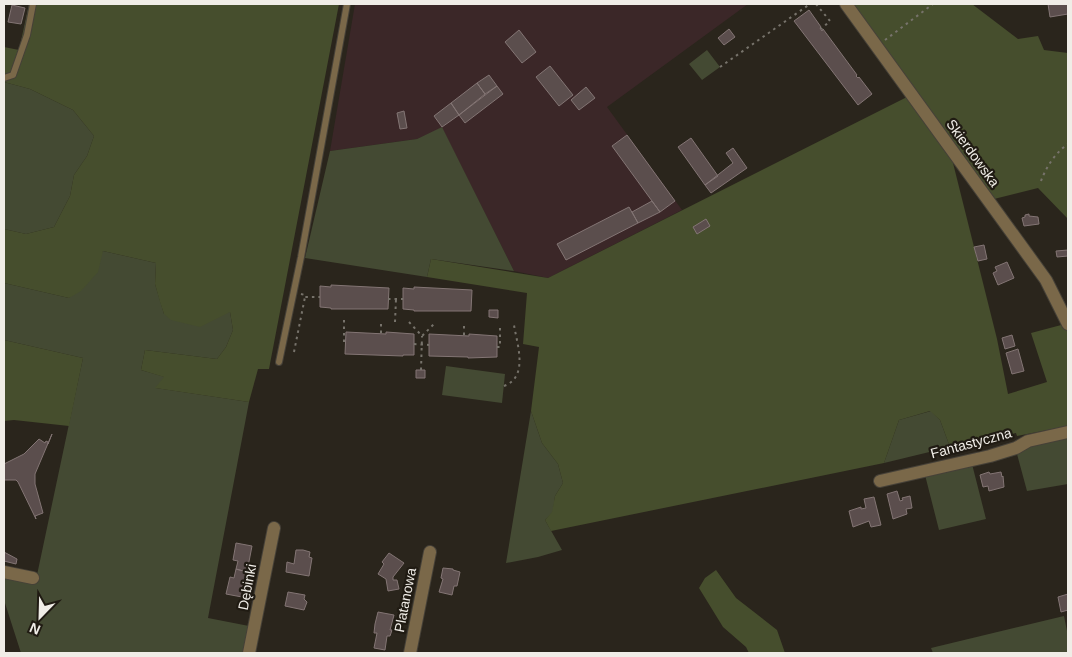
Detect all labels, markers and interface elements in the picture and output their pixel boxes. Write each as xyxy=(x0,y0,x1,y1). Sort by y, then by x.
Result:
street label: Skierdowska xyxy=(943,116,1003,190)
street label: Fantastyczna xyxy=(929,424,1013,462)
street label: Dębinki xyxy=(235,563,259,611)
street label: Platanowa xyxy=(391,566,419,634)
north arrow xyxy=(15,592,65,642)
text: N xyxy=(27,620,43,638)

